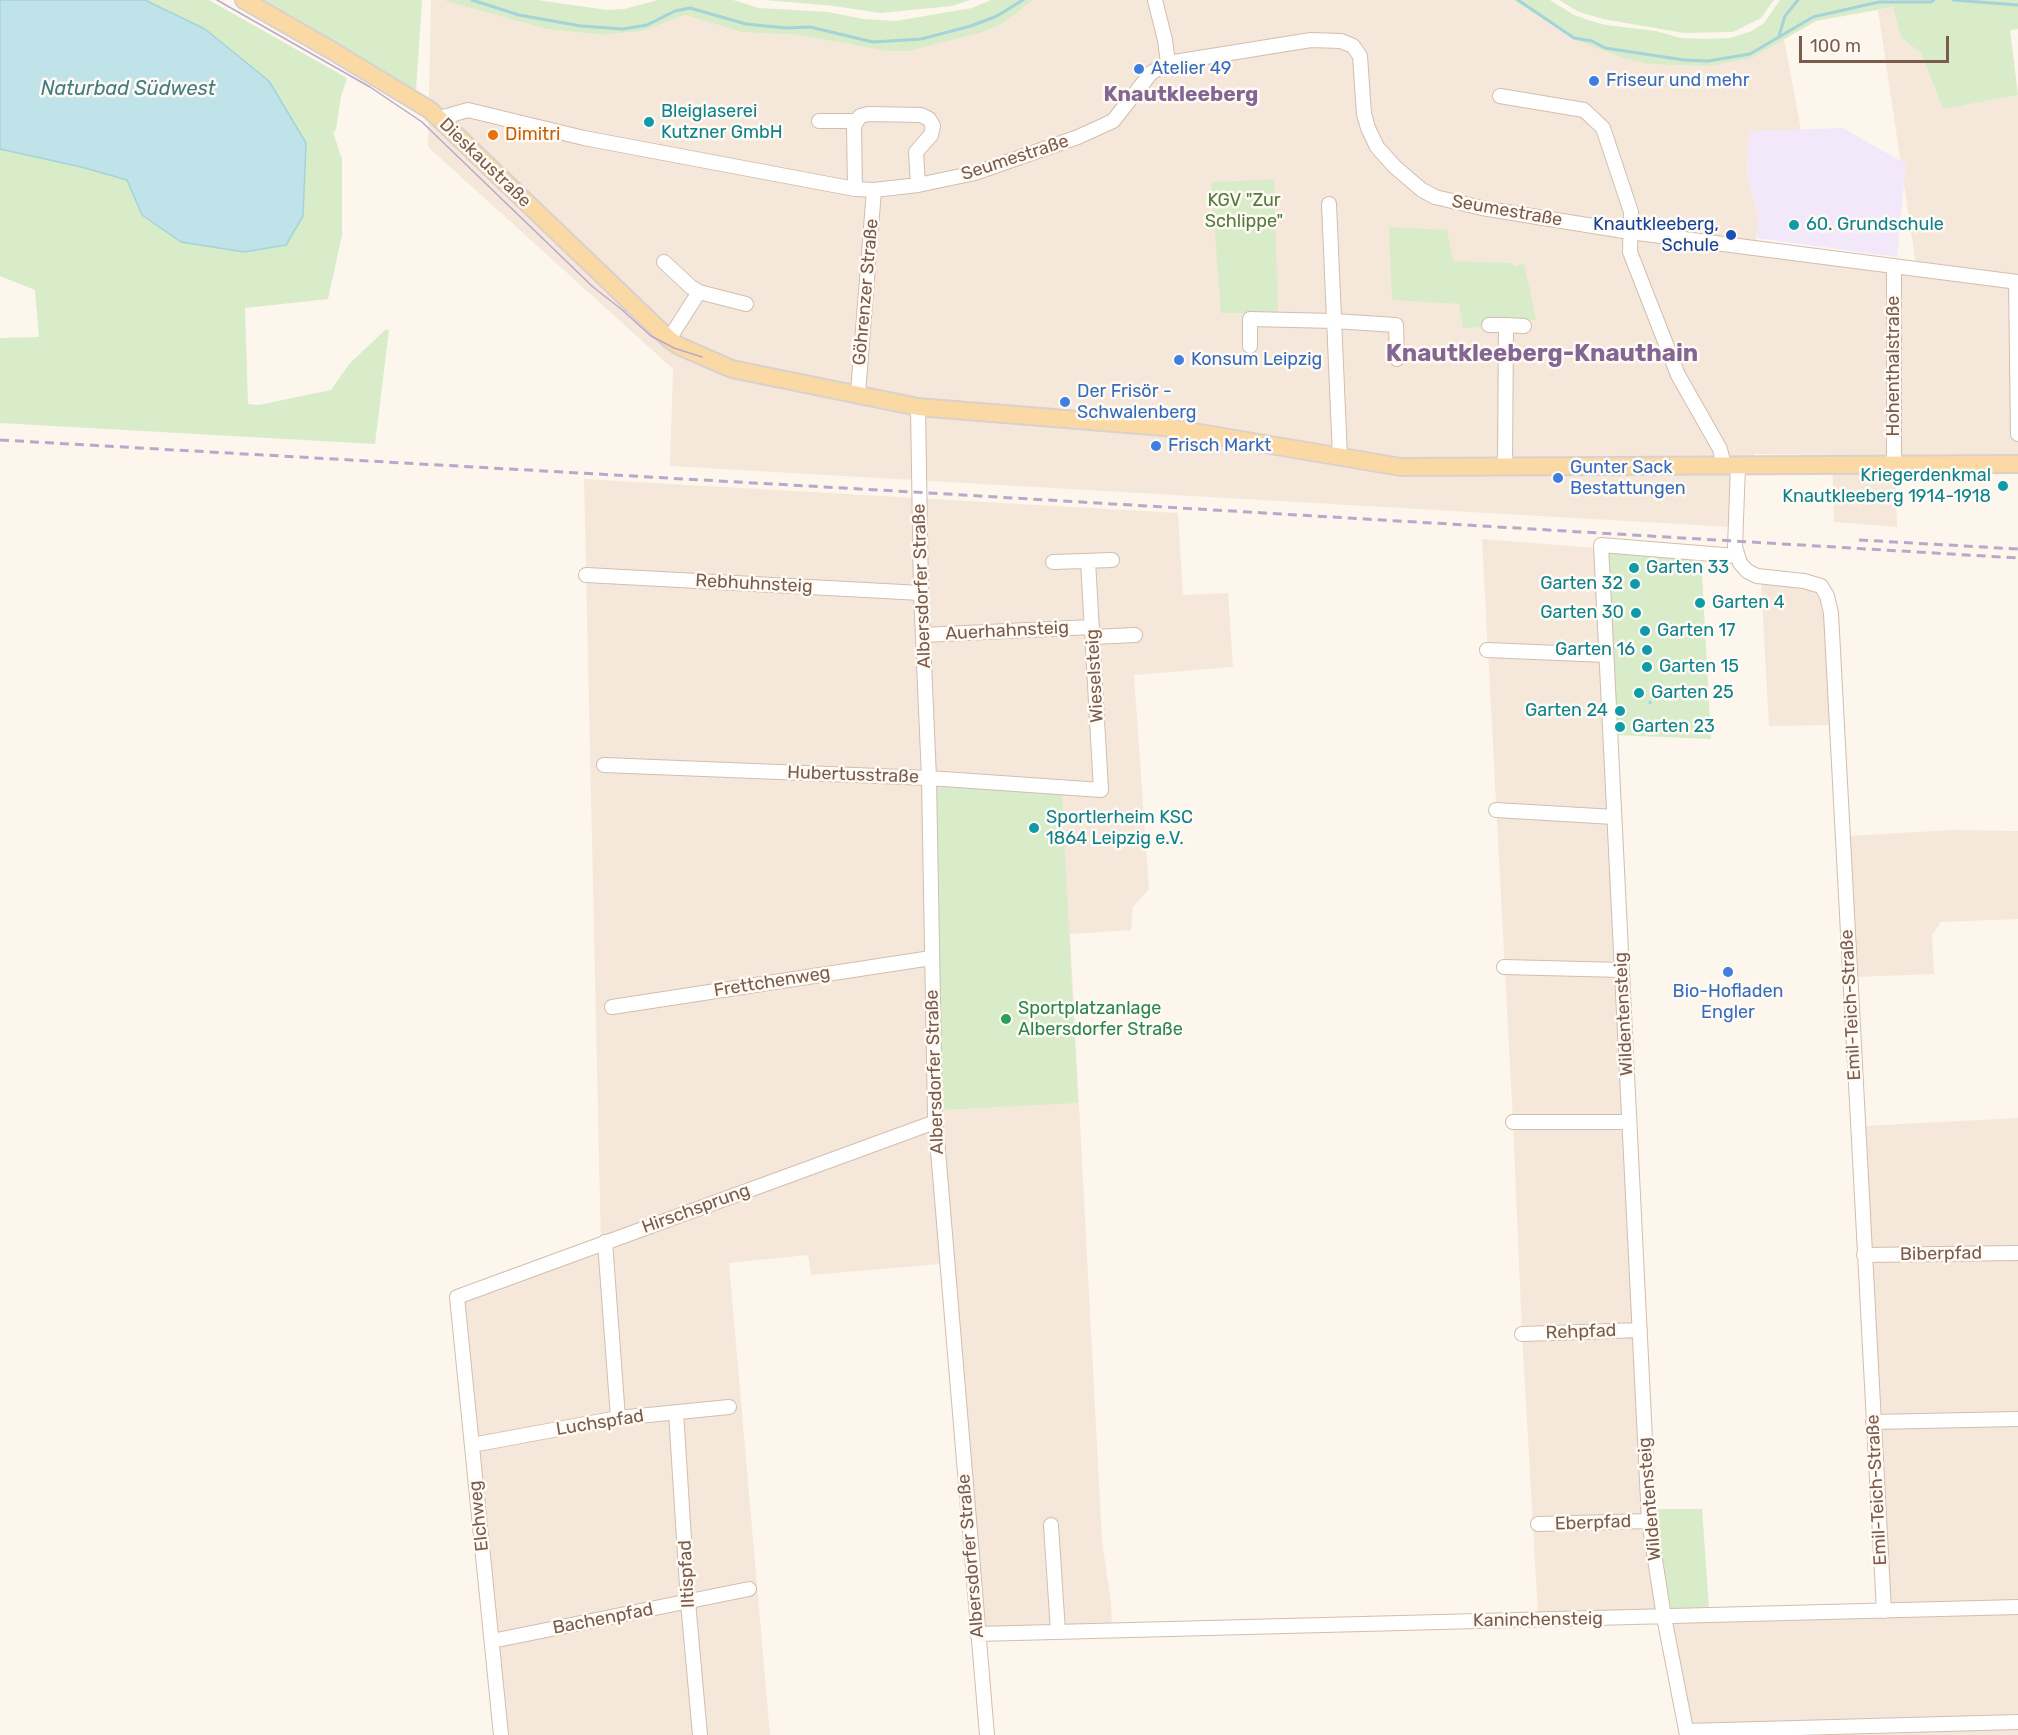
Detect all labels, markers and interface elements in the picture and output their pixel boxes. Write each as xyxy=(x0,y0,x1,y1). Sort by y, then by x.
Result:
scale bar xyxy=(1802,24,1952,62)
text: 100 m xyxy=(1810,35,1861,57)
place label: Atelier 49 xyxy=(1151,58,1231,80)
marker: Atelier 49 xyxy=(1132,62,1146,76)
place label: Friseur und mehr xyxy=(1606,70,1750,92)
marker: Friseur und mehr xyxy=(1587,74,1601,88)
water label: Naturbad Südwest xyxy=(41,77,215,101)
district label: Knautkleeberg xyxy=(1104,82,1258,108)
place label: Bleiglaserei Kutzner GmbH xyxy=(661,101,783,144)
street label: Dieskaustraße xyxy=(435,114,535,212)
marker: Bleiglaserei Kutzner GmbH xyxy=(642,115,656,129)
place label: Dimitri xyxy=(505,124,560,146)
marker: Dimitri xyxy=(486,128,500,142)
street label: Seumestraße xyxy=(959,130,1071,186)
park label: KGV "Zur Schlippe" xyxy=(1205,190,1283,232)
street label: Seumestraße xyxy=(1450,191,1564,231)
place label: Knautkleeberg, Schule xyxy=(1593,214,1719,256)
place label: 60. Grundschule xyxy=(1806,214,1944,236)
street label: Göhrenzer Straße xyxy=(849,218,883,366)
marker: 60. Grundschule xyxy=(1787,218,1801,232)
marker: Knautkleeberg, Schule xyxy=(1724,228,1738,242)
street label: Hohenthalstraße xyxy=(1883,296,1905,436)
district label: Knautkleeberg-Knauthain xyxy=(1386,340,1698,368)
place label: Konsum Leipzig xyxy=(1191,349,1322,371)
marker: Konsum Leipzig xyxy=(1172,353,1186,367)
place label: Der Frisör - Schwalenberg xyxy=(1077,381,1197,424)
marker: Der Frisör - Schwalenberg xyxy=(1058,395,1072,409)
place label: Frisch Markt xyxy=(1168,435,1271,457)
marker: Frisch Markt xyxy=(1149,439,1163,453)
place label: Gunter Sack Bestattungen xyxy=(1570,457,1686,500)
place label: Kriegerdenkmal Knautkleeberg 1914-1918 xyxy=(1782,465,1991,508)
marker: Gunter Sack Bestattungen xyxy=(1551,471,1565,485)
marker: Kriegerdenkmal Knautkleeberg 1914-1918 xyxy=(1996,479,2010,493)
street label: Albersdorfer Straße xyxy=(908,503,936,669)
place label: Garten 33 xyxy=(1646,557,1729,579)
marker: Garten 33 xyxy=(1627,561,1641,575)
street label: Rebhuhnsteig xyxy=(695,570,813,598)
place label: Garten 32 xyxy=(1540,573,1623,595)
marker: Garten 32 xyxy=(1628,577,1642,591)
place label: Garten 4 xyxy=(1712,592,1785,614)
marker: Garten 4 xyxy=(1693,596,1707,610)
place label: Garten 30 xyxy=(1540,602,1624,624)
marker: Garten 30 xyxy=(1629,606,1643,620)
street label: Auerhahnsteig xyxy=(945,617,1069,645)
place label: Garten 17 xyxy=(1657,620,1735,642)
marker: Garten 17 xyxy=(1638,624,1652,638)
street label: Wieselsteig xyxy=(1082,629,1108,723)
place label: Garten 16 xyxy=(1555,639,1635,661)
marker: Garten 16 xyxy=(1640,643,1654,657)
place label: Garten 15 xyxy=(1659,656,1739,678)
marker: Garten 15 xyxy=(1640,660,1654,674)
place label: Garten 25 xyxy=(1651,682,1734,704)
marker: Garten 25 xyxy=(1632,686,1646,700)
place label: Garten 24 xyxy=(1525,700,1608,722)
marker: Garten 24 xyxy=(1613,704,1627,718)
place label: Garten 23 xyxy=(1632,716,1715,738)
marker: Garten 23 xyxy=(1613,720,1627,734)
street label: Hubertusstraße xyxy=(787,762,919,788)
place label: Sportlerheim KSC 1864 Leipzig e.V. xyxy=(1046,807,1193,850)
marker: Sportlerheim KSC 1864 Leipzig e.V. xyxy=(1027,821,1041,835)
street label: Emil-Teich-Straße xyxy=(1836,929,1866,1081)
street label: Wildentensteig xyxy=(1610,951,1638,1077)
street label: Frettchenweg xyxy=(712,962,832,1002)
marker: Bio-Hofladen Engler xyxy=(1721,965,1735,979)
place label: Bio-Hofladen Engler xyxy=(1673,981,1783,1024)
street label: Albersdorfer Straße xyxy=(921,989,949,1155)
place label: Sportplatzanlage Albersdorfer Straße xyxy=(1018,998,1183,1040)
marker: Sportplatzanlage Albersdorfer Straße xyxy=(999,1012,1013,1026)
street label: Hirschsprung xyxy=(639,1179,753,1239)
street label: Biberpfad xyxy=(1900,1242,1982,1266)
street label: Rehpfad xyxy=(1545,1320,1617,1344)
street label: Luchspfad xyxy=(554,1405,646,1441)
street label: Emil-Teich-Straße xyxy=(1862,1414,1892,1566)
street label: Wildentensteig xyxy=(1634,1436,1666,1562)
street label: Albersdorfer Straße xyxy=(953,1473,989,1639)
street label: Elchweg xyxy=(465,1480,493,1552)
street label: Eberpfad xyxy=(1554,1511,1632,1535)
street label: Iltispfad xyxy=(674,1540,700,1608)
street label: Bachenpfad xyxy=(551,1599,655,1639)
street label: Kaninchensteig xyxy=(1473,1608,1603,1632)

